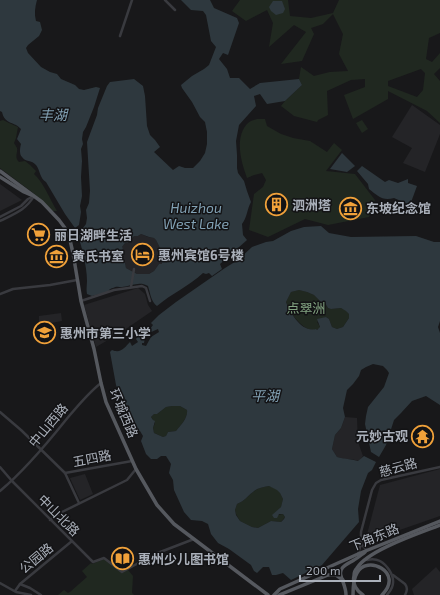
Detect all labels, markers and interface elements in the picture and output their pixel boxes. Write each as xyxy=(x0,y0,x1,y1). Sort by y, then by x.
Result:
water label: 丰湖 xyxy=(39,106,69,123)
building icon: 泗洲塔 xyxy=(263,192,289,218)
museum icon: 东坡纪念馆 xyxy=(337,195,363,221)
place label: 泗洲塔 xyxy=(292,197,331,213)
water label: Huizhou West Lake xyxy=(163,199,229,232)
place label: 东坡纪念馆 xyxy=(366,200,431,216)
supermarket icon: 丽日湖畔生活 xyxy=(26,222,52,248)
place label: 丽日湖畔生活 xyxy=(54,227,132,243)
hotel icon: 惠州宾馆6号楼 xyxy=(130,242,156,268)
museum icon: 黄氏书室 xyxy=(43,243,69,269)
place label: 惠州宾馆6号楼 xyxy=(158,247,244,263)
place label: 黄氏书室 xyxy=(72,248,124,264)
park label: 点翠洲 xyxy=(286,300,326,316)
school or university icon: 惠州市第三小学 xyxy=(31,320,57,346)
place label: 惠州市第三小学 xyxy=(60,325,151,341)
street label: 环城西路 xyxy=(106,386,142,440)
water label: 平湖 xyxy=(251,387,281,404)
street label: 中山西路 xyxy=(25,400,71,450)
temple icon: 元妙古观 xyxy=(410,423,436,449)
place label: 元妙古观 xyxy=(356,428,408,444)
street label: 五四路 xyxy=(71,446,113,470)
street label: 慈云路 xyxy=(377,454,419,480)
street label: 中山北路 xyxy=(35,491,83,539)
street label: 下角东路 xyxy=(347,520,401,554)
street label: 公园路 xyxy=(16,539,56,577)
library icon: 惠州少儿图书馆 xyxy=(109,546,135,572)
place label: 惠州少儿图书馆 xyxy=(138,551,229,567)
scale bar xyxy=(300,557,380,583)
text: 200 m xyxy=(306,563,340,577)

